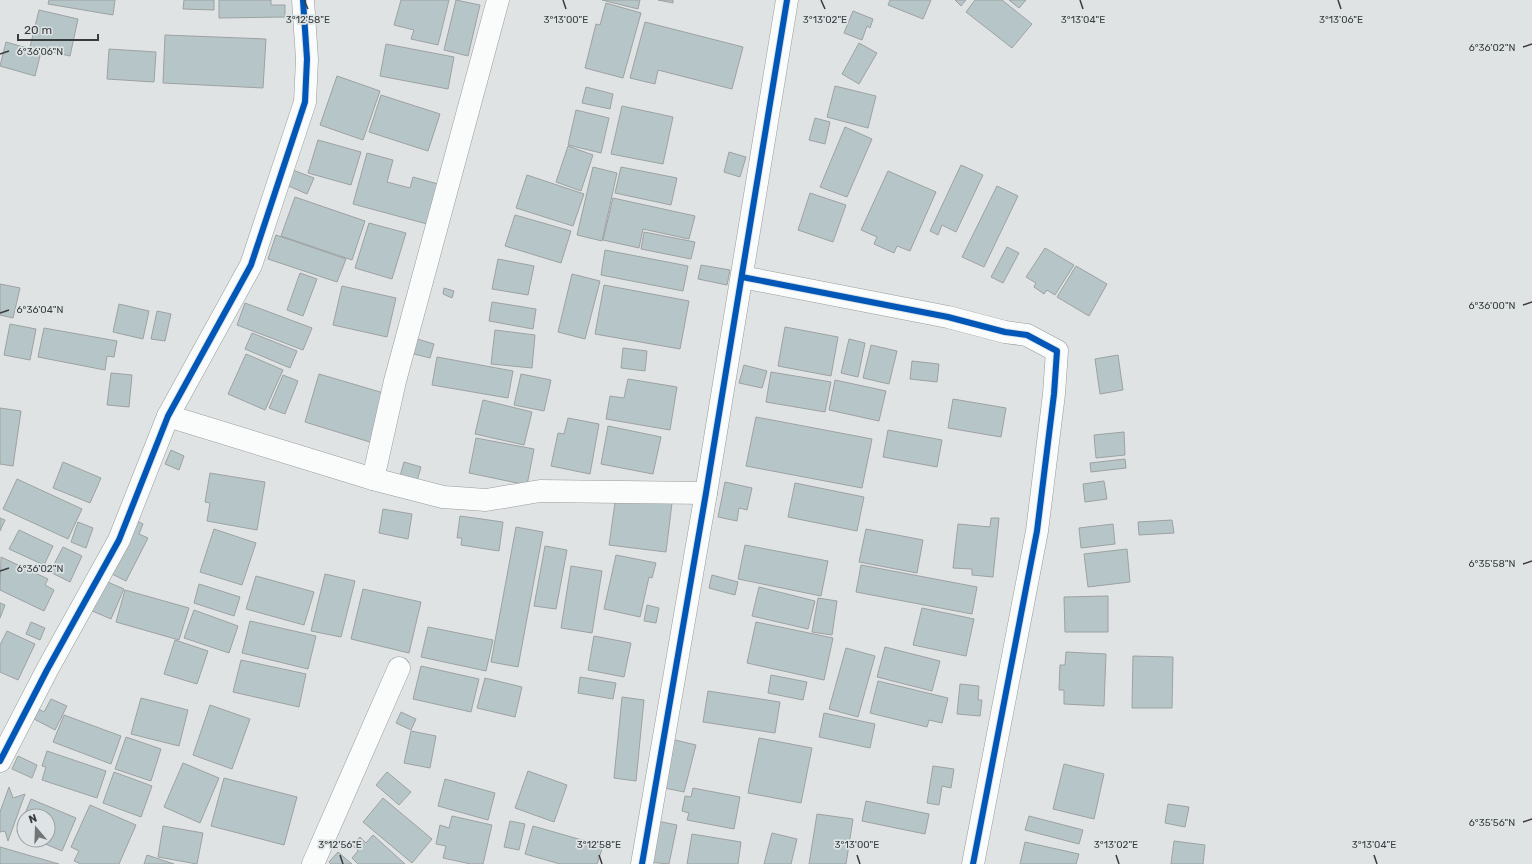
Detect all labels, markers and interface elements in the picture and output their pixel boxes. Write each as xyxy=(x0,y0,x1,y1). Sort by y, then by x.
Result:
text: 3°12'58"E xyxy=(286,14,330,26)
text: 3°13'00"E xyxy=(544,14,588,26)
text: 3°13'02"E xyxy=(803,14,847,26)
text: 3°13'04"E xyxy=(1061,14,1105,26)
text: 3°13'06"E xyxy=(1319,14,1363,26)
scale bar xyxy=(18,16,98,42)
text: 20 m xyxy=(24,23,52,37)
text: 6°36'02"N xyxy=(1469,42,1515,54)
text: 6°36'06"N xyxy=(17,46,63,58)
text: 6°36'00"N xyxy=(1468,300,1516,312)
text: 6°36'04"N xyxy=(17,304,63,316)
text: 6°35'58"N xyxy=(1468,558,1516,570)
text: 6°36'02"N xyxy=(17,563,63,575)
north arrow xyxy=(16,808,56,848)
text: N xyxy=(27,812,39,826)
text: 6°35'56"N xyxy=(1469,817,1515,829)
text: 3°12'56"E xyxy=(318,839,362,851)
text: 3°12'58"E xyxy=(577,839,621,851)
text: 3°13'00"E xyxy=(835,839,879,851)
text: 3°13'02"E xyxy=(1094,839,1138,851)
text: 3°13'04"E xyxy=(1352,839,1396,851)

